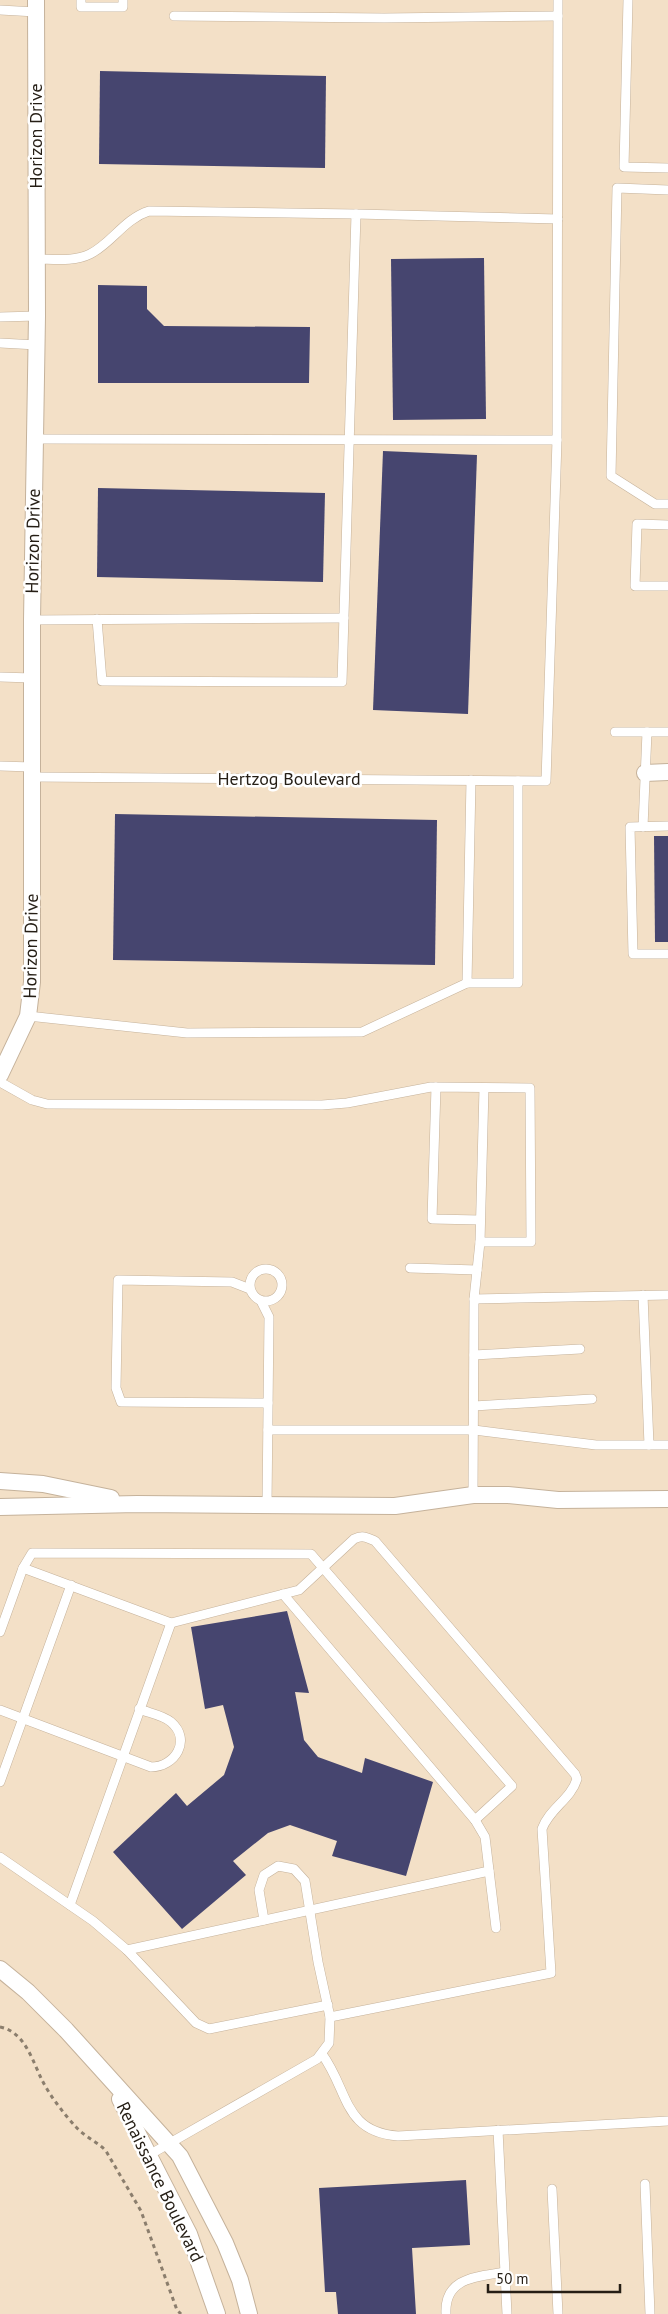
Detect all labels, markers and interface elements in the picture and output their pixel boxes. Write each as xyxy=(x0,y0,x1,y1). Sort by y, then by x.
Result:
street label: Horizon Drive xyxy=(24,83,47,189)
street label: Horizon Drive xyxy=(20,488,45,594)
street label: Hertzog Boulevard xyxy=(217,767,361,790)
street label: Horizon Drive xyxy=(18,893,43,999)
street label: Renaissance Boulevard xyxy=(112,2098,209,2266)
scale bar xyxy=(488,2262,620,2294)
text: 50 m xyxy=(496,2269,529,2288)

